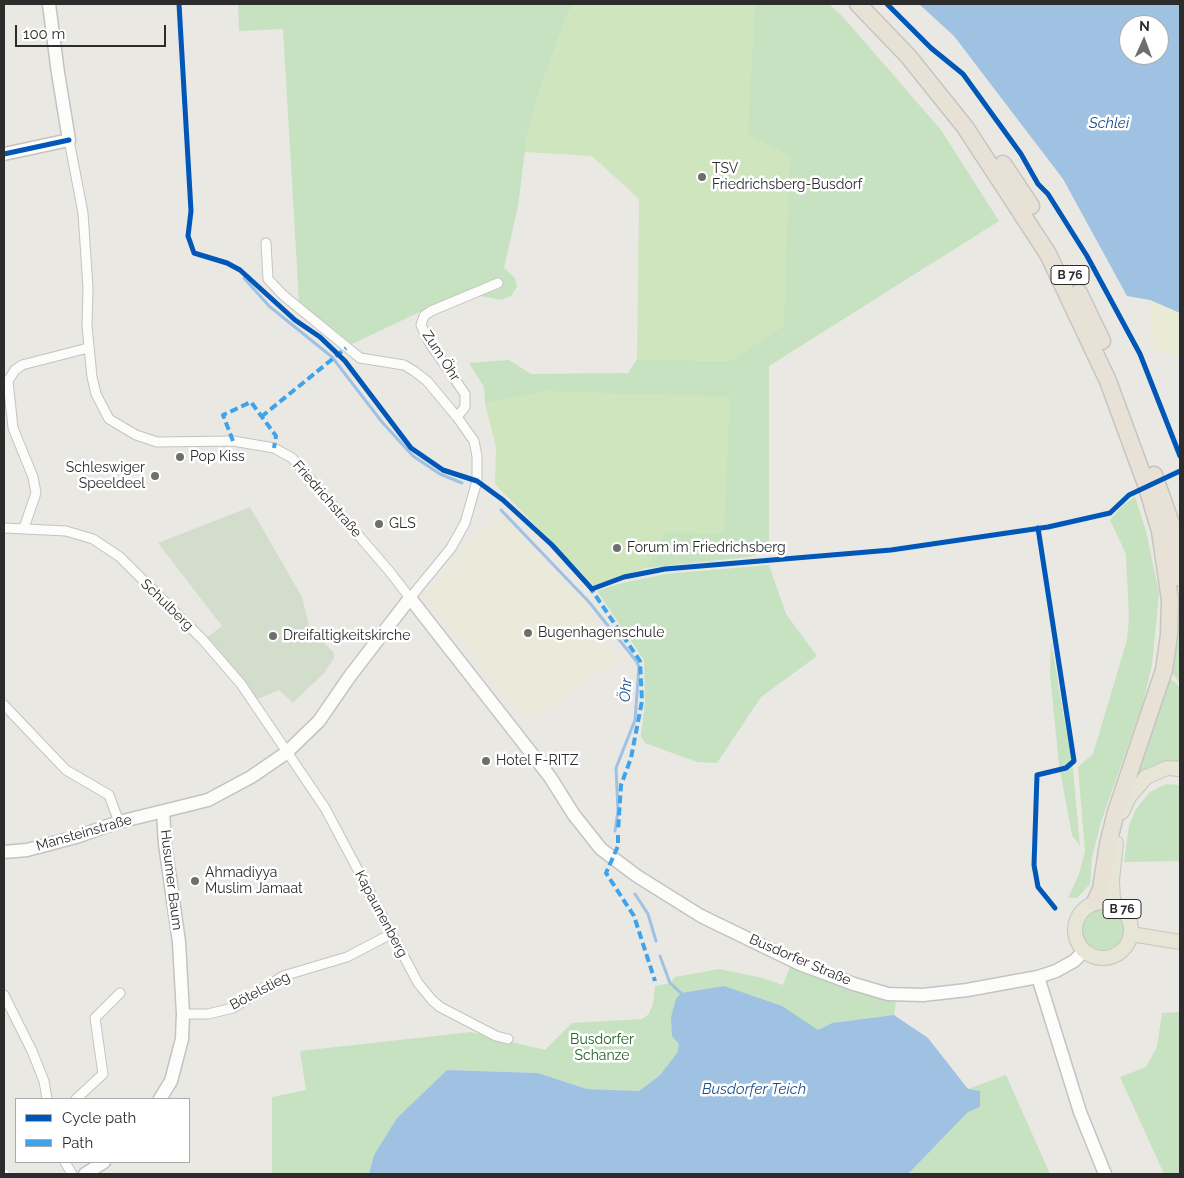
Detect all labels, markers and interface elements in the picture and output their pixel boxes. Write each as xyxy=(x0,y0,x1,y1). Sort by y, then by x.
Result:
scale bar xyxy=(18,15,169,47)
north arrow xyxy=(1119,15,1169,65)
text: N xyxy=(1139,18,1150,34)
text: 100 m xyxy=(23,25,65,43)
water label: Schlei xyxy=(1089,114,1129,132)
place label: TSV Friedrichsberg-Busdorf xyxy=(712,161,862,193)
marker: TSV Friedrichsberg-Busdorf xyxy=(696,171,708,183)
road number: B 76 xyxy=(1051,266,1089,284)
street label: Zum Öhr xyxy=(418,328,464,384)
place label: Pop Kiss xyxy=(190,449,245,465)
marker: Pop Kiss xyxy=(174,451,186,463)
street label: Friedrichstraße xyxy=(289,457,365,541)
place label: Schleswiger Speeldeel xyxy=(66,460,145,492)
marker: Schleswiger Speeldeel xyxy=(149,470,161,482)
place label: GLS xyxy=(389,516,416,532)
marker: GLS xyxy=(373,518,385,530)
place label: Forum im Friedrichsberg xyxy=(627,540,786,556)
marker: Forum im Friedrichsberg xyxy=(611,542,623,554)
street label: Schulberg xyxy=(137,576,197,634)
place label: Bugenhagenschule xyxy=(538,625,664,641)
marker: Bugenhagenschule xyxy=(522,627,534,639)
place label: Dreifaltigkeitskirche xyxy=(283,628,410,644)
marker: Dreifaltigkeitskirche xyxy=(267,630,279,642)
water label: Öhr xyxy=(616,677,636,703)
place label: Hotel F-RITZ xyxy=(496,753,578,769)
marker: Hotel F-RITZ xyxy=(480,755,492,767)
street label: Mansteinstraße xyxy=(34,811,134,855)
street label: Husumer Baum xyxy=(156,829,186,931)
place label: Ahmadiyya Muslim Jamaat xyxy=(205,865,303,898)
street label: Kapaunenberg xyxy=(351,868,411,960)
marker: Ahmadiyya Muslim Jamaat xyxy=(189,875,201,887)
road number: B 76 xyxy=(1103,900,1141,919)
street label: Busdorfer Straße xyxy=(747,931,853,989)
street label: Bötelstieg xyxy=(227,968,293,1014)
park label: Busdorfer Schanze xyxy=(570,1032,634,1064)
water label: Busdorfer Teich xyxy=(702,1080,806,1098)
legend xyxy=(15,1098,190,1163)
text: Cycle path xyxy=(62,1109,136,1127)
text: Path xyxy=(62,1134,93,1152)

